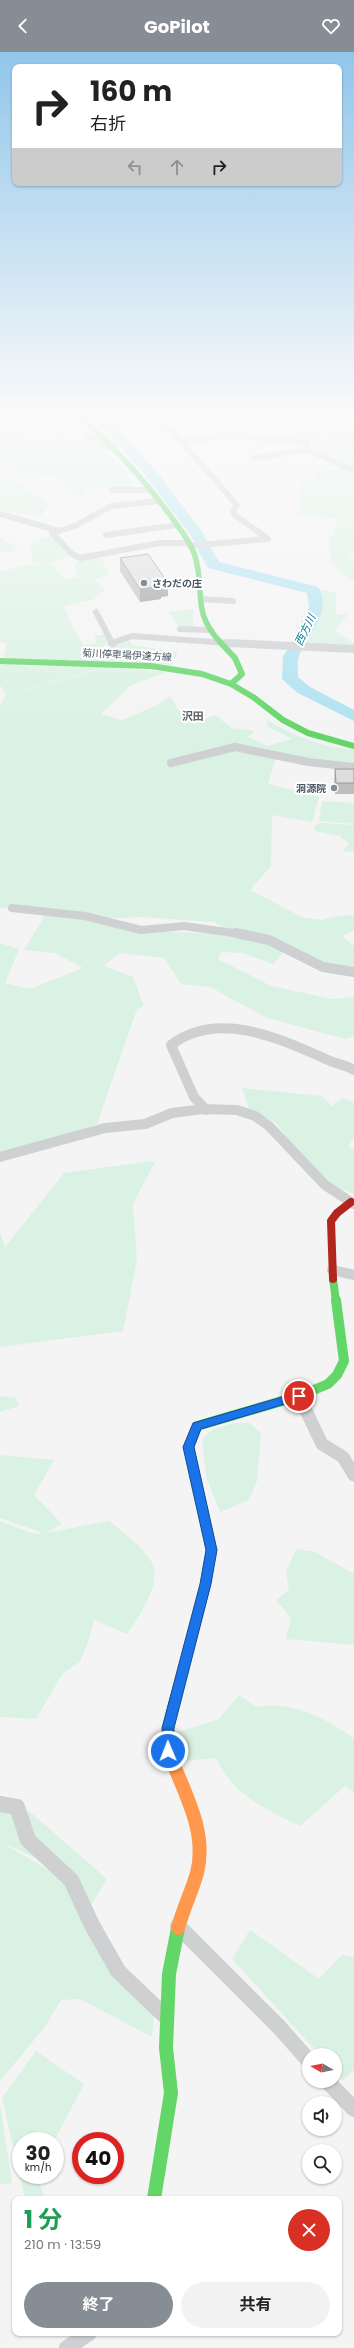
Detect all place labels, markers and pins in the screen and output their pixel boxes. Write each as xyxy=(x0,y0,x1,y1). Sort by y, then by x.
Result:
place label: さわだの庄 xyxy=(152,576,202,591)
marker: さわだの庄 xyxy=(139,578,149,588)
place label: 洞源院 xyxy=(296,781,326,796)
marker: 洞源院 xyxy=(329,783,339,793)
pin xyxy=(282,1379,316,1413)

